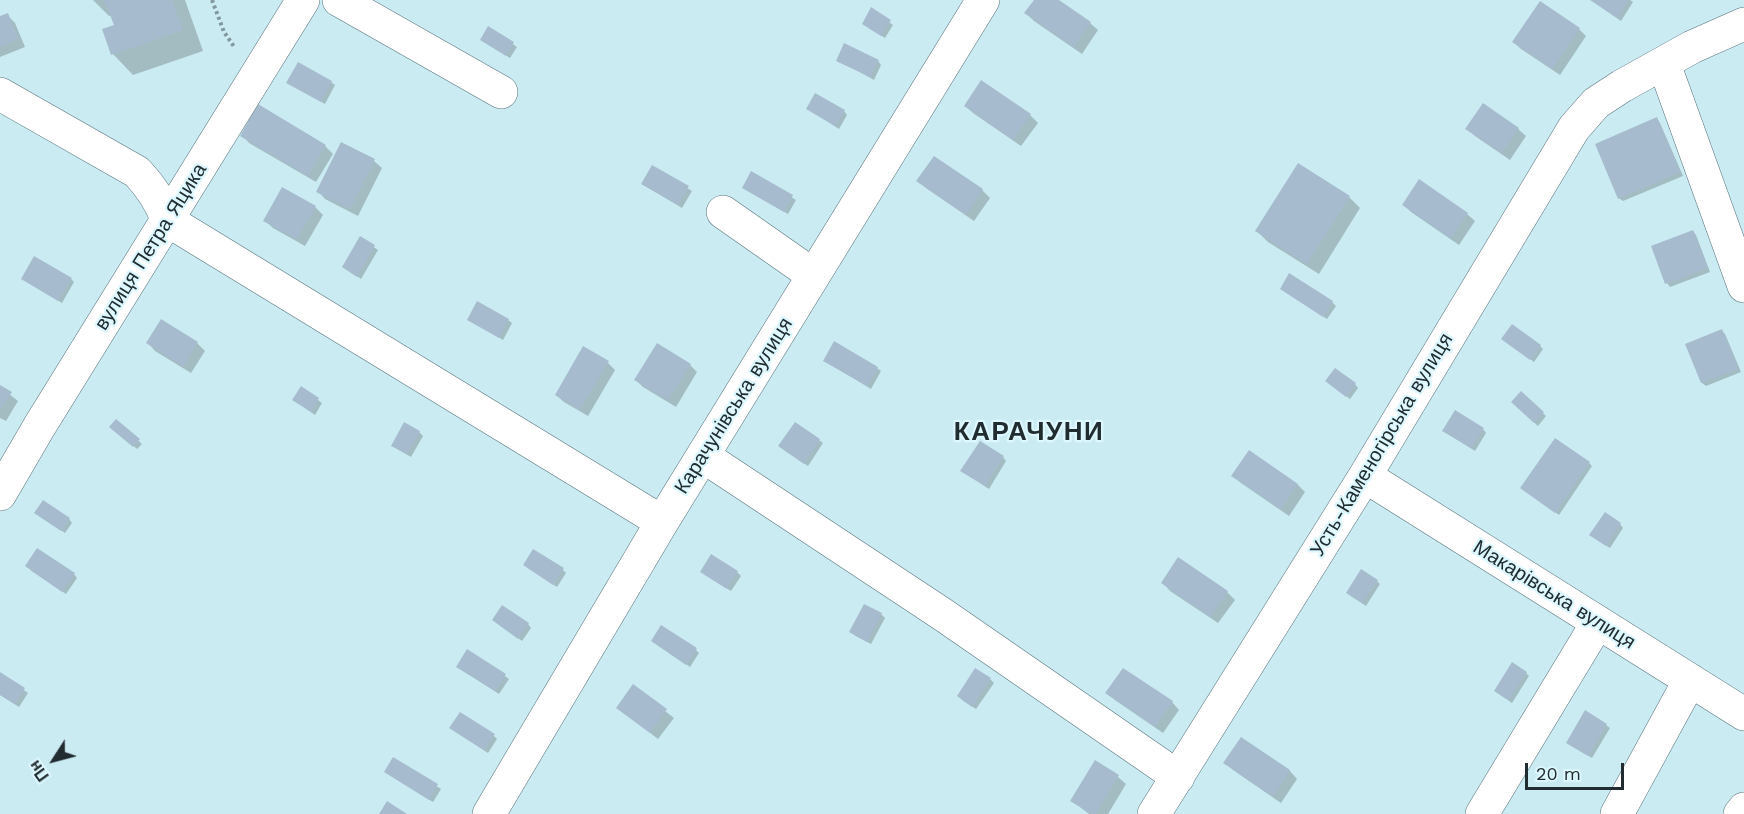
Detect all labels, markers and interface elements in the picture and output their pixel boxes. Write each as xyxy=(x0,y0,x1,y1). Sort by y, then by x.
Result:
street label: вулиця Петра Яцика xyxy=(90,159,212,335)
street label: Карачунівська вулиця xyxy=(670,313,798,499)
street label: Усть-Каменогірська вулиця xyxy=(1306,329,1458,561)
district label: КАРАЧУНИ xyxy=(954,416,1104,448)
street label: Макарівська вулиця xyxy=(1468,535,1640,655)
north arrow xyxy=(24,730,84,790)
scale bar xyxy=(1528,751,1627,789)
text: Пн xyxy=(25,757,53,785)
text: 20 m xyxy=(1536,763,1581,784)

